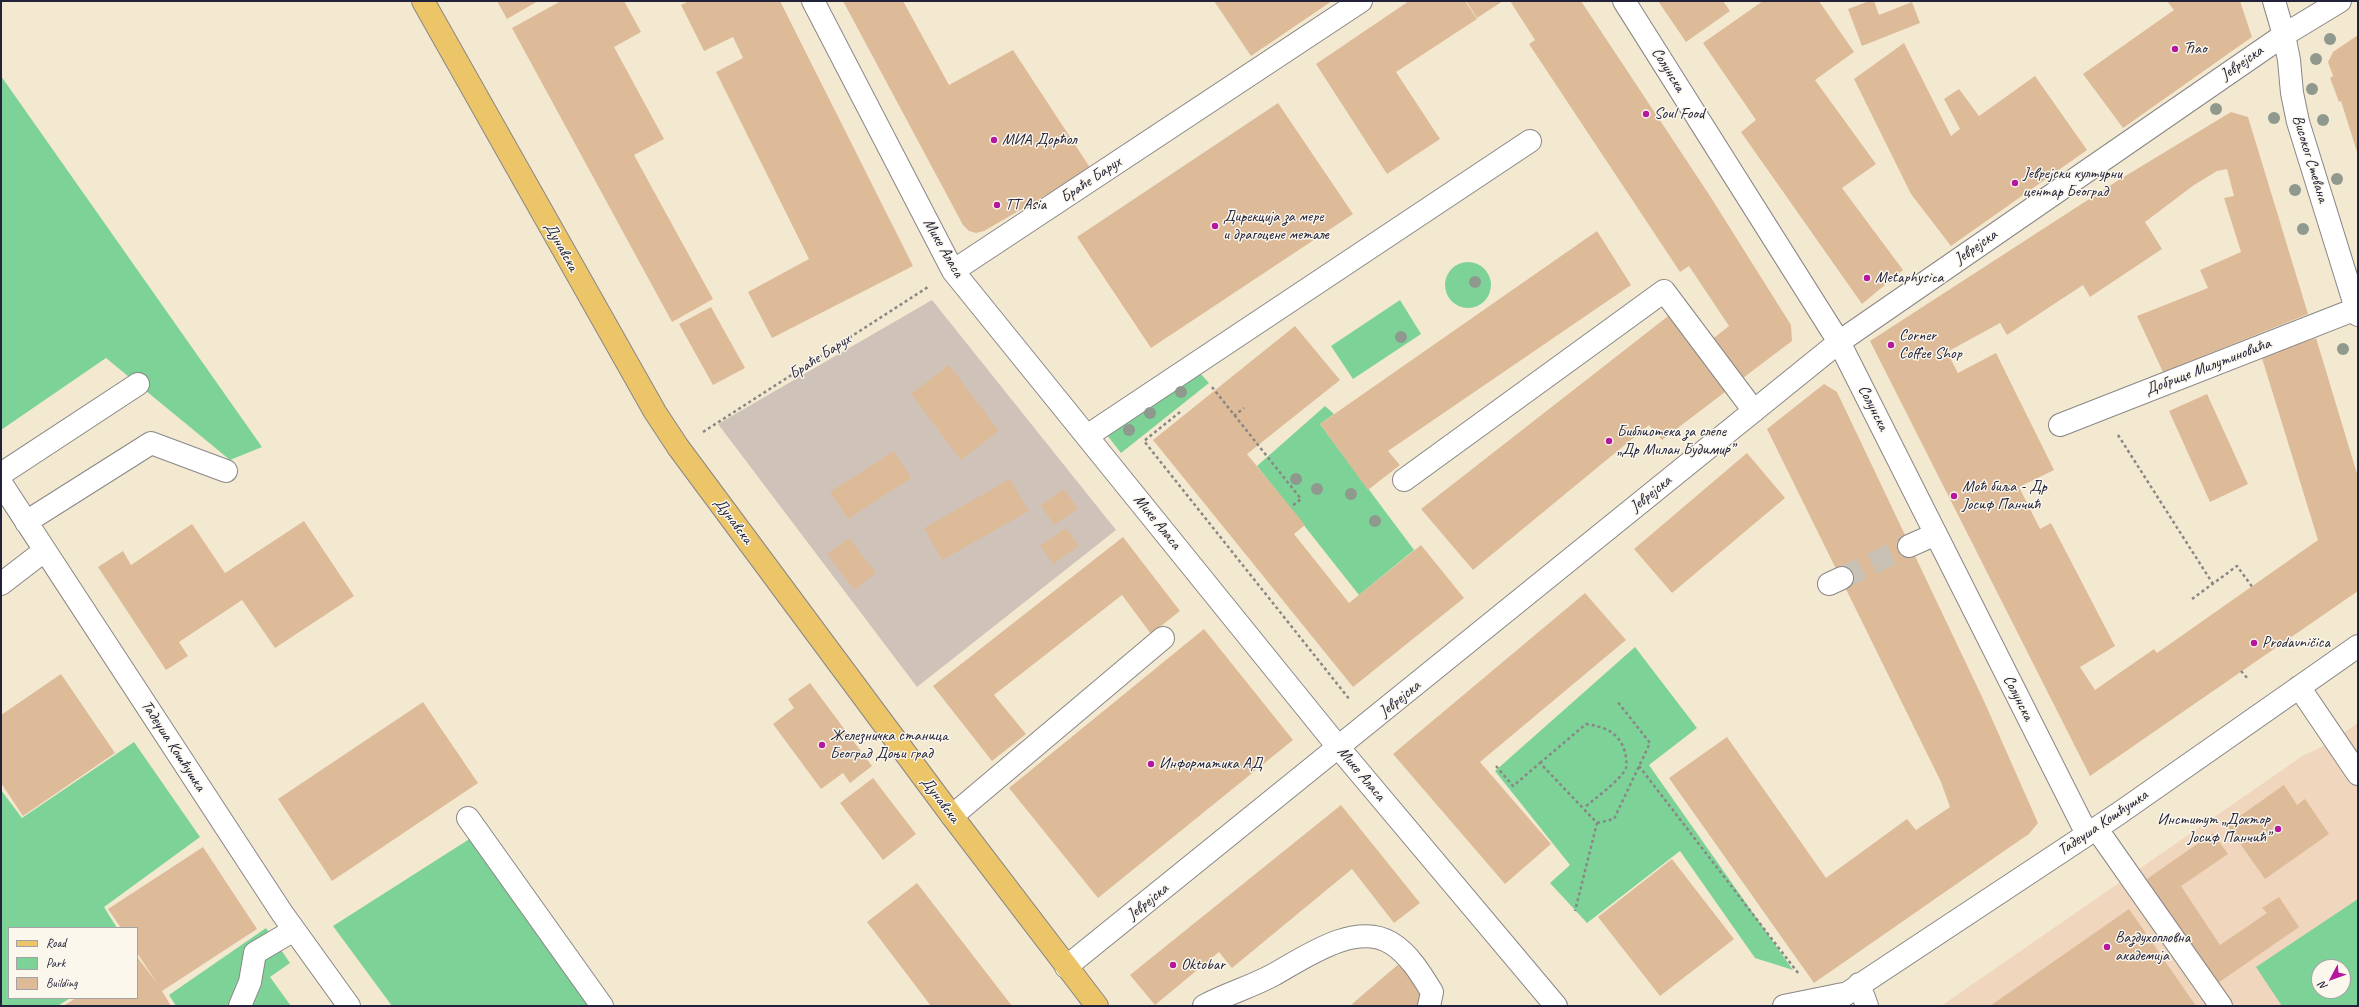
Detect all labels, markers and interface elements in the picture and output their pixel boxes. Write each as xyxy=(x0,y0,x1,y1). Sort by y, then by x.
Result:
place label: Ћао xyxy=(2183,39,2207,59)
street label: Јеврејска xyxy=(2217,41,2267,85)
street label: Солунска xyxy=(1647,44,1689,96)
marker: Ћао xyxy=(2170,44,2180,54)
place label: Soul Food xyxy=(1654,104,1704,124)
marker: Soul Food xyxy=(1641,109,1651,119)
street label: Високог Стевана xyxy=(2288,113,2332,205)
place label: МИА Дорћол xyxy=(1002,130,1077,150)
marker: МИА Дорћол xyxy=(989,135,999,145)
street label: Браће Барух xyxy=(1057,153,1125,207)
place label: Јеврејски културни центар Београд xyxy=(2023,164,2122,202)
marker: Јеврејски културни центар Београд xyxy=(2010,178,2020,188)
place label: TT Asia xyxy=(1005,195,1046,215)
marker: TT Asia xyxy=(992,200,1002,210)
place label: Дирекција за мере и драгоцене метале xyxy=(1223,207,1329,245)
street label: Мике Аласа xyxy=(918,215,968,281)
street label: Дунавска xyxy=(540,219,582,275)
marker: Дирекција за мере и драгоцене метале xyxy=(1210,221,1220,231)
street label: Јеврејска xyxy=(1951,225,2001,269)
place label: Metaphysica xyxy=(1875,268,1944,288)
marker: Metaphysica xyxy=(1862,273,1872,283)
place label: Corner Coffee Shop xyxy=(1899,326,1962,364)
street label: Браће Барух xyxy=(786,330,854,384)
street label: Добрице Милутиновића xyxy=(2142,334,2274,400)
marker: Corner Coffee Shop xyxy=(1886,340,1896,350)
street label: Солунска xyxy=(1853,382,1893,434)
place label: Библиотека за слепе „Др Милан Будимир” xyxy=(1617,422,1734,460)
marker: Библиотека за слепе „Др Милан Будимир” xyxy=(1604,436,1614,446)
street label: Јеврејска xyxy=(1626,472,1676,516)
place label: Моћ биља - Др Јосиф Панчић xyxy=(1962,477,2047,515)
street label: Мике Аласа xyxy=(1129,491,1185,553)
marker: Моћ биља - Др Јосиф Панчић xyxy=(1949,491,1959,501)
street label: Дунавска xyxy=(709,494,757,548)
place label: Prodavničica xyxy=(2262,633,2330,653)
marker: Prodavničica xyxy=(2249,638,2259,648)
street label: Солунска xyxy=(1998,672,2038,724)
street label: Јеврејска xyxy=(1375,677,1425,721)
street label: Тадеуша Кошћушка xyxy=(136,697,210,795)
place label: Железничка станица Београд Доњи град xyxy=(830,726,948,764)
marker: Железничка станица Београд Доњи град xyxy=(817,740,827,750)
street label: Мике Аласа xyxy=(1333,743,1389,805)
place label: Информатика АД xyxy=(1159,754,1262,774)
marker: Информатика АД xyxy=(1146,759,1156,769)
street label: Дунавска xyxy=(916,773,964,827)
street label: Тадеуша Кошћушка xyxy=(2054,786,2152,860)
place label: Институт „Доктор Јосиф Панчић” xyxy=(2157,810,2270,848)
marker: Институт „Доктор Јосиф Панчић” xyxy=(2273,824,2283,834)
street label: Јеврејска xyxy=(1123,880,1173,924)
legend xyxy=(8,927,138,999)
place label: Ваздухопловна академија xyxy=(2115,928,2190,966)
text: Road xyxy=(46,935,66,951)
marker: Ваздухопловна академија xyxy=(2102,942,2112,952)
text: Park xyxy=(46,955,65,971)
place label: Oktobar xyxy=(1181,955,1225,975)
north arrow xyxy=(2311,959,2351,999)
marker: Oktobar xyxy=(1168,960,1178,970)
text: Building xyxy=(46,975,78,991)
text: N xyxy=(2315,979,2330,993)

